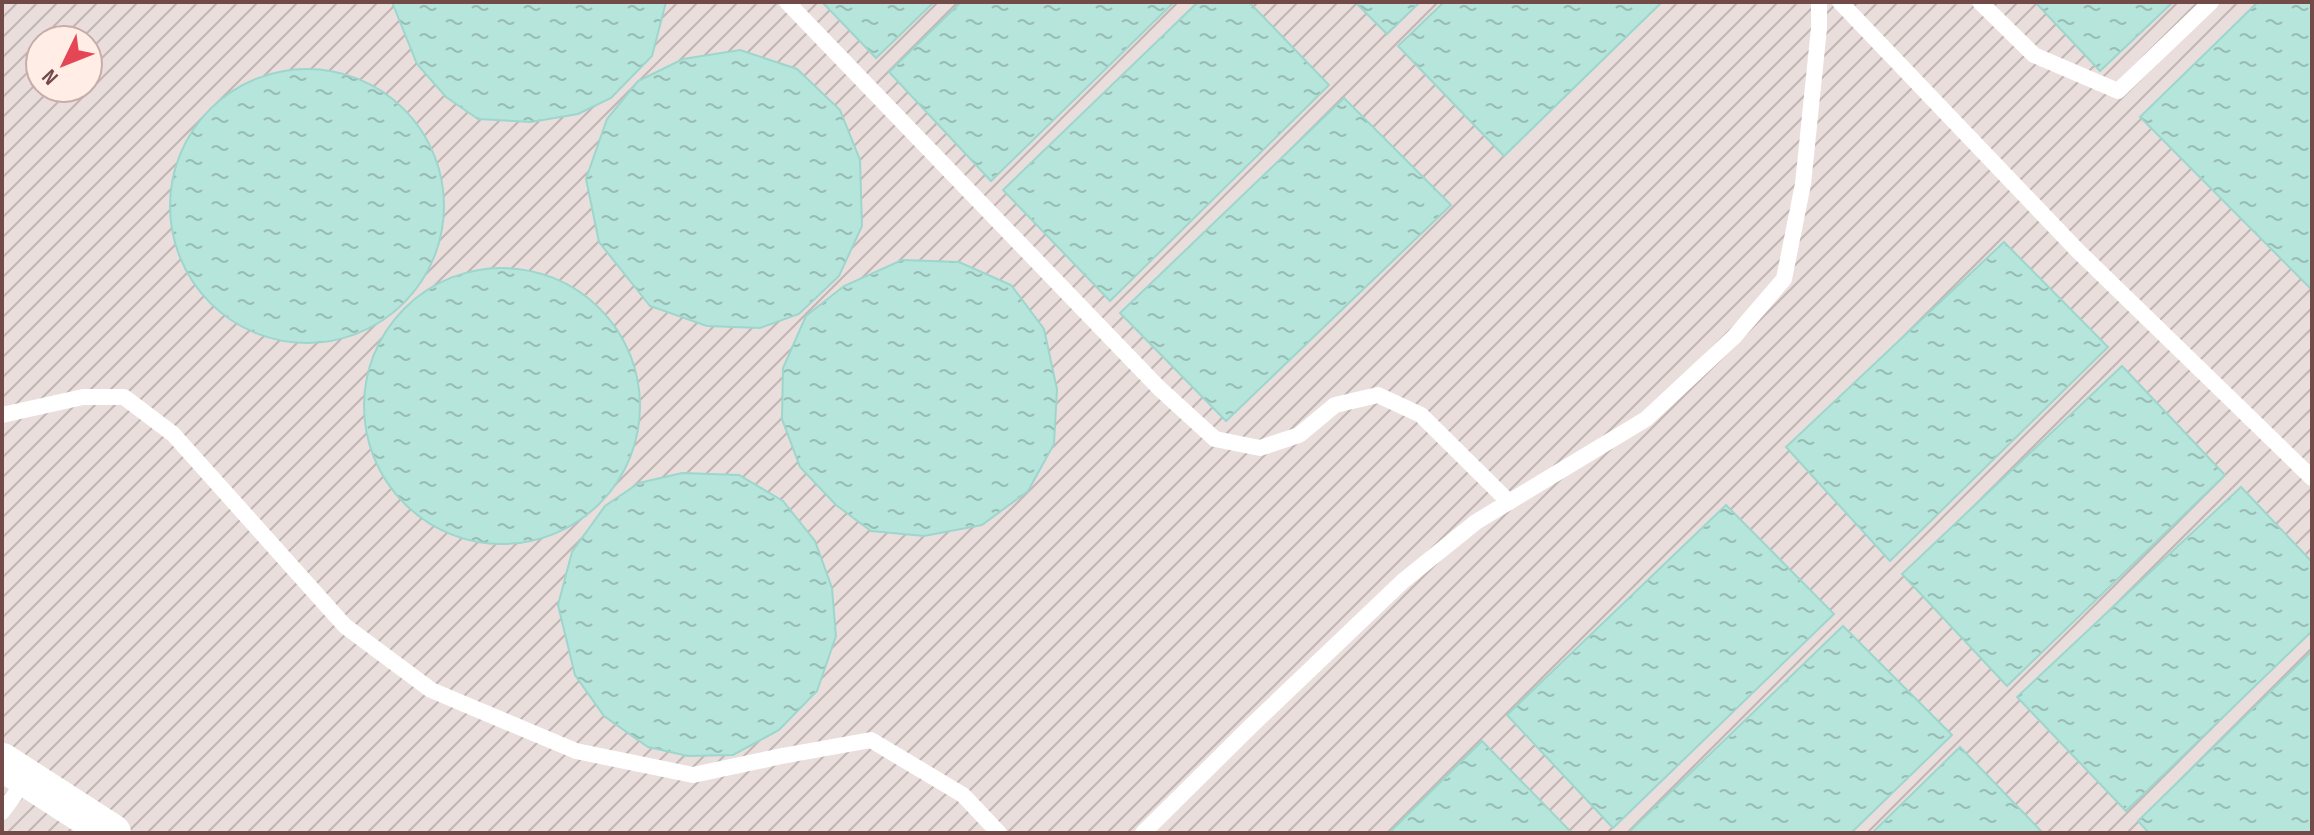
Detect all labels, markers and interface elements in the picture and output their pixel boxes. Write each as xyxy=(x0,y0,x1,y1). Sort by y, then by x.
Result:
north arrow xyxy=(24,24,104,104)
text: N xyxy=(37,63,64,90)

